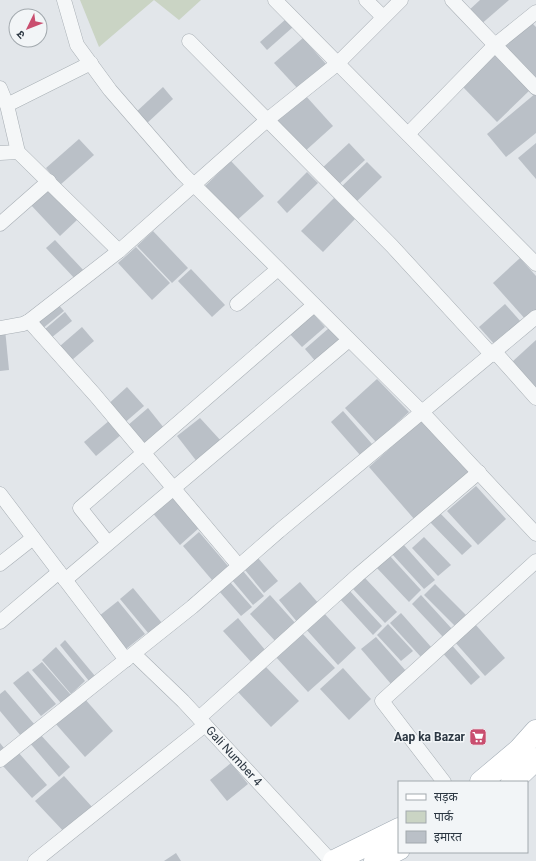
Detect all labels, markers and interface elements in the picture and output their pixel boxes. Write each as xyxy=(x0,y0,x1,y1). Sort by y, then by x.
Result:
north arrow xyxy=(8,8,48,48)
text: उ xyxy=(14,27,28,41)
street label: Gali Number 4 xyxy=(203,723,265,789)
supermarket icon: Aap ka Bazar xyxy=(468,727,488,747)
place label: Aap ka Bazar xyxy=(394,730,466,744)
legend xyxy=(398,781,528,853)
text: सड़क xyxy=(434,790,459,804)
text: पार्क xyxy=(434,810,454,824)
text: इमारत xyxy=(434,830,463,844)

